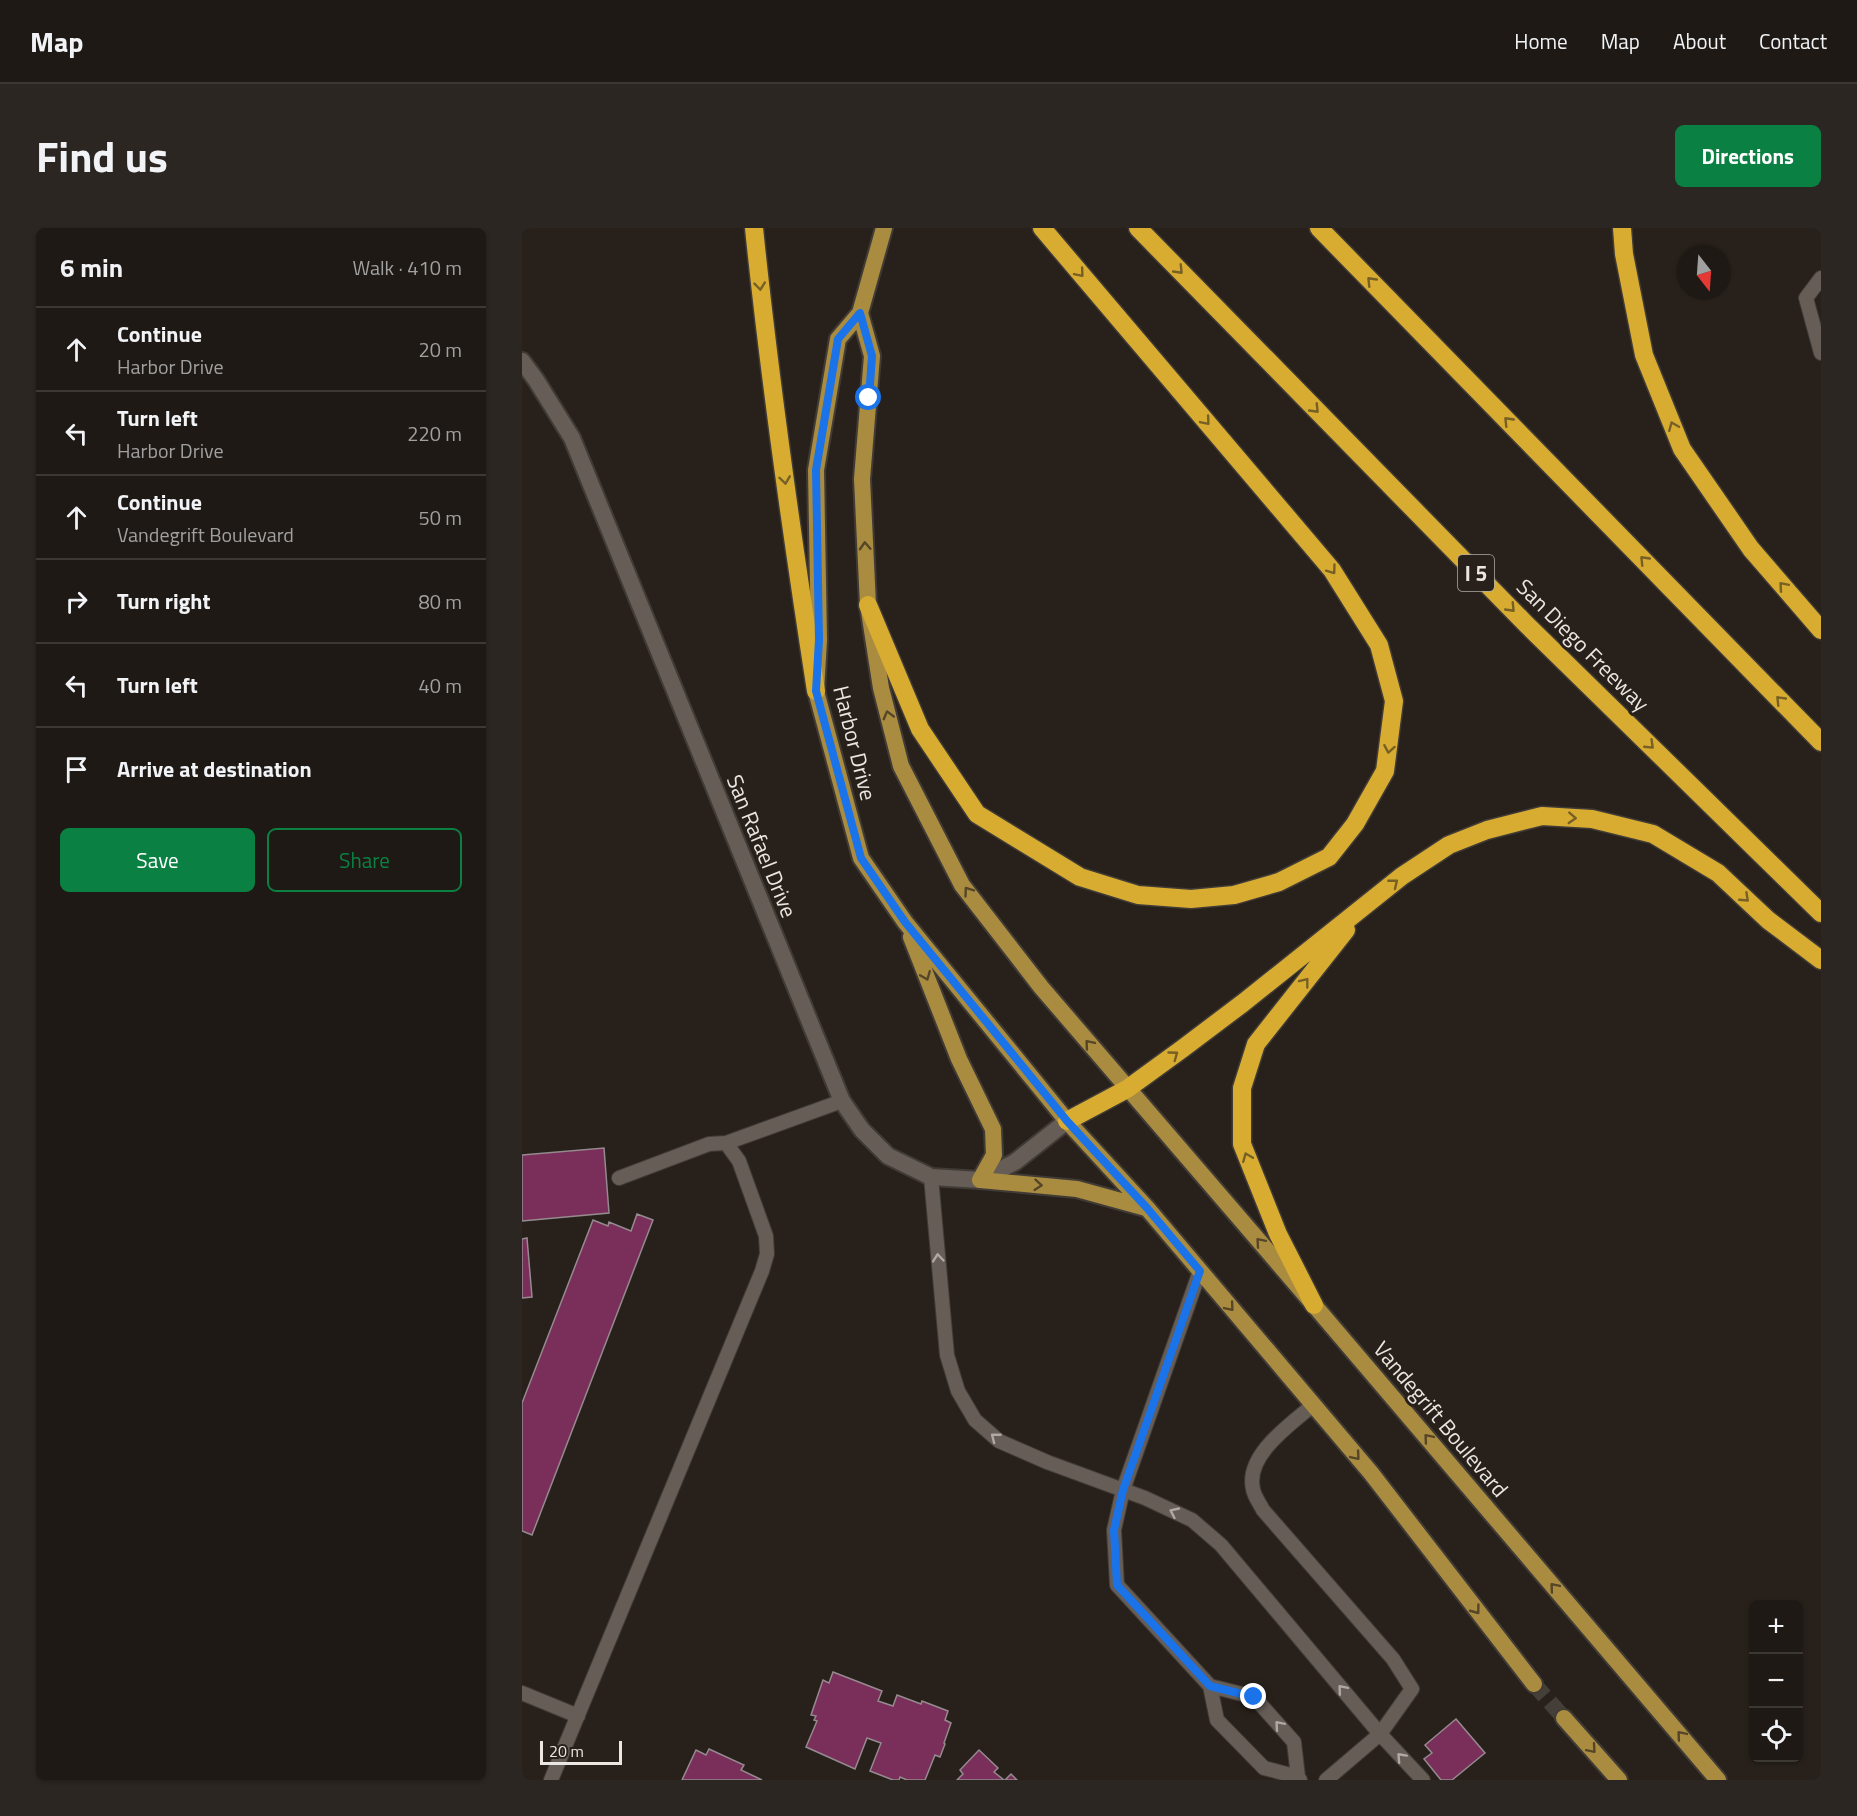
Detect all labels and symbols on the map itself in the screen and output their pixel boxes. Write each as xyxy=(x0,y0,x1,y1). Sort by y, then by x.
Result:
north arrow xyxy=(1677,246,1731,300)
one-way arrow xyxy=(1171,262,1182,273)
one-way arrow xyxy=(1073,266,1084,277)
one-way arrow xyxy=(1368,278,1379,289)
one-way arrow xyxy=(753,282,766,291)
route start xyxy=(855,384,881,410)
one-way arrow xyxy=(1308,401,1319,412)
one-way arrow xyxy=(1199,414,1210,425)
one-way arrow xyxy=(1504,417,1515,428)
one-way arrow xyxy=(1668,421,1680,432)
one-way arrow xyxy=(778,475,790,484)
one-way arrow xyxy=(858,542,871,551)
road number: I 5 xyxy=(1458,555,1494,591)
one-way arrow xyxy=(1640,557,1651,568)
one-way arrow xyxy=(1325,564,1336,575)
street label: San Diego Freeway xyxy=(1509,571,1658,720)
one-way arrow xyxy=(1779,582,1790,593)
one-way arrow xyxy=(1503,601,1514,612)
street label: Harbor Drive xyxy=(824,682,886,804)
one-way arrow xyxy=(1776,696,1787,706)
one-way arrow xyxy=(883,710,895,720)
one-way arrow xyxy=(1642,737,1653,748)
one-way arrow xyxy=(1383,744,1395,754)
street label: San Rafael Drive xyxy=(718,769,806,923)
one-way arrow xyxy=(1568,811,1577,824)
one-way arrow xyxy=(1387,880,1398,891)
one-way arrow xyxy=(964,887,975,898)
one-way arrow xyxy=(1738,891,1749,902)
one-way arrow xyxy=(919,970,931,981)
one-way arrow xyxy=(1298,978,1309,989)
one-way arrow xyxy=(1085,1040,1096,1051)
one-way arrow xyxy=(1168,1051,1179,1062)
one-way arrow xyxy=(1242,1152,1254,1163)
one-way arrow xyxy=(1033,1178,1042,1191)
one-way arrow xyxy=(1256,1238,1267,1249)
one-way arrow xyxy=(932,1253,945,1262)
one-way arrow xyxy=(1223,1300,1234,1311)
street label: Vandegrift Boulevard xyxy=(1365,1334,1517,1504)
one-way arrow xyxy=(991,1433,1002,1444)
one-way arrow xyxy=(1424,1434,1435,1445)
one-way arrow xyxy=(1349,1449,1360,1460)
one-way arrow xyxy=(1170,1507,1181,1519)
one-way arrow xyxy=(1550,1583,1561,1594)
one-way arrow xyxy=(1469,1603,1480,1614)
route end xyxy=(1240,1683,1266,1709)
one-way arrow xyxy=(1339,1685,1350,1696)
one-way arrow xyxy=(1275,1721,1286,1732)
one-way arrow xyxy=(1677,1731,1688,1742)
scale bar xyxy=(540,1738,622,1766)
one-way arrow xyxy=(1584,1742,1595,1753)
one-way arrow xyxy=(1397,1753,1408,1764)

